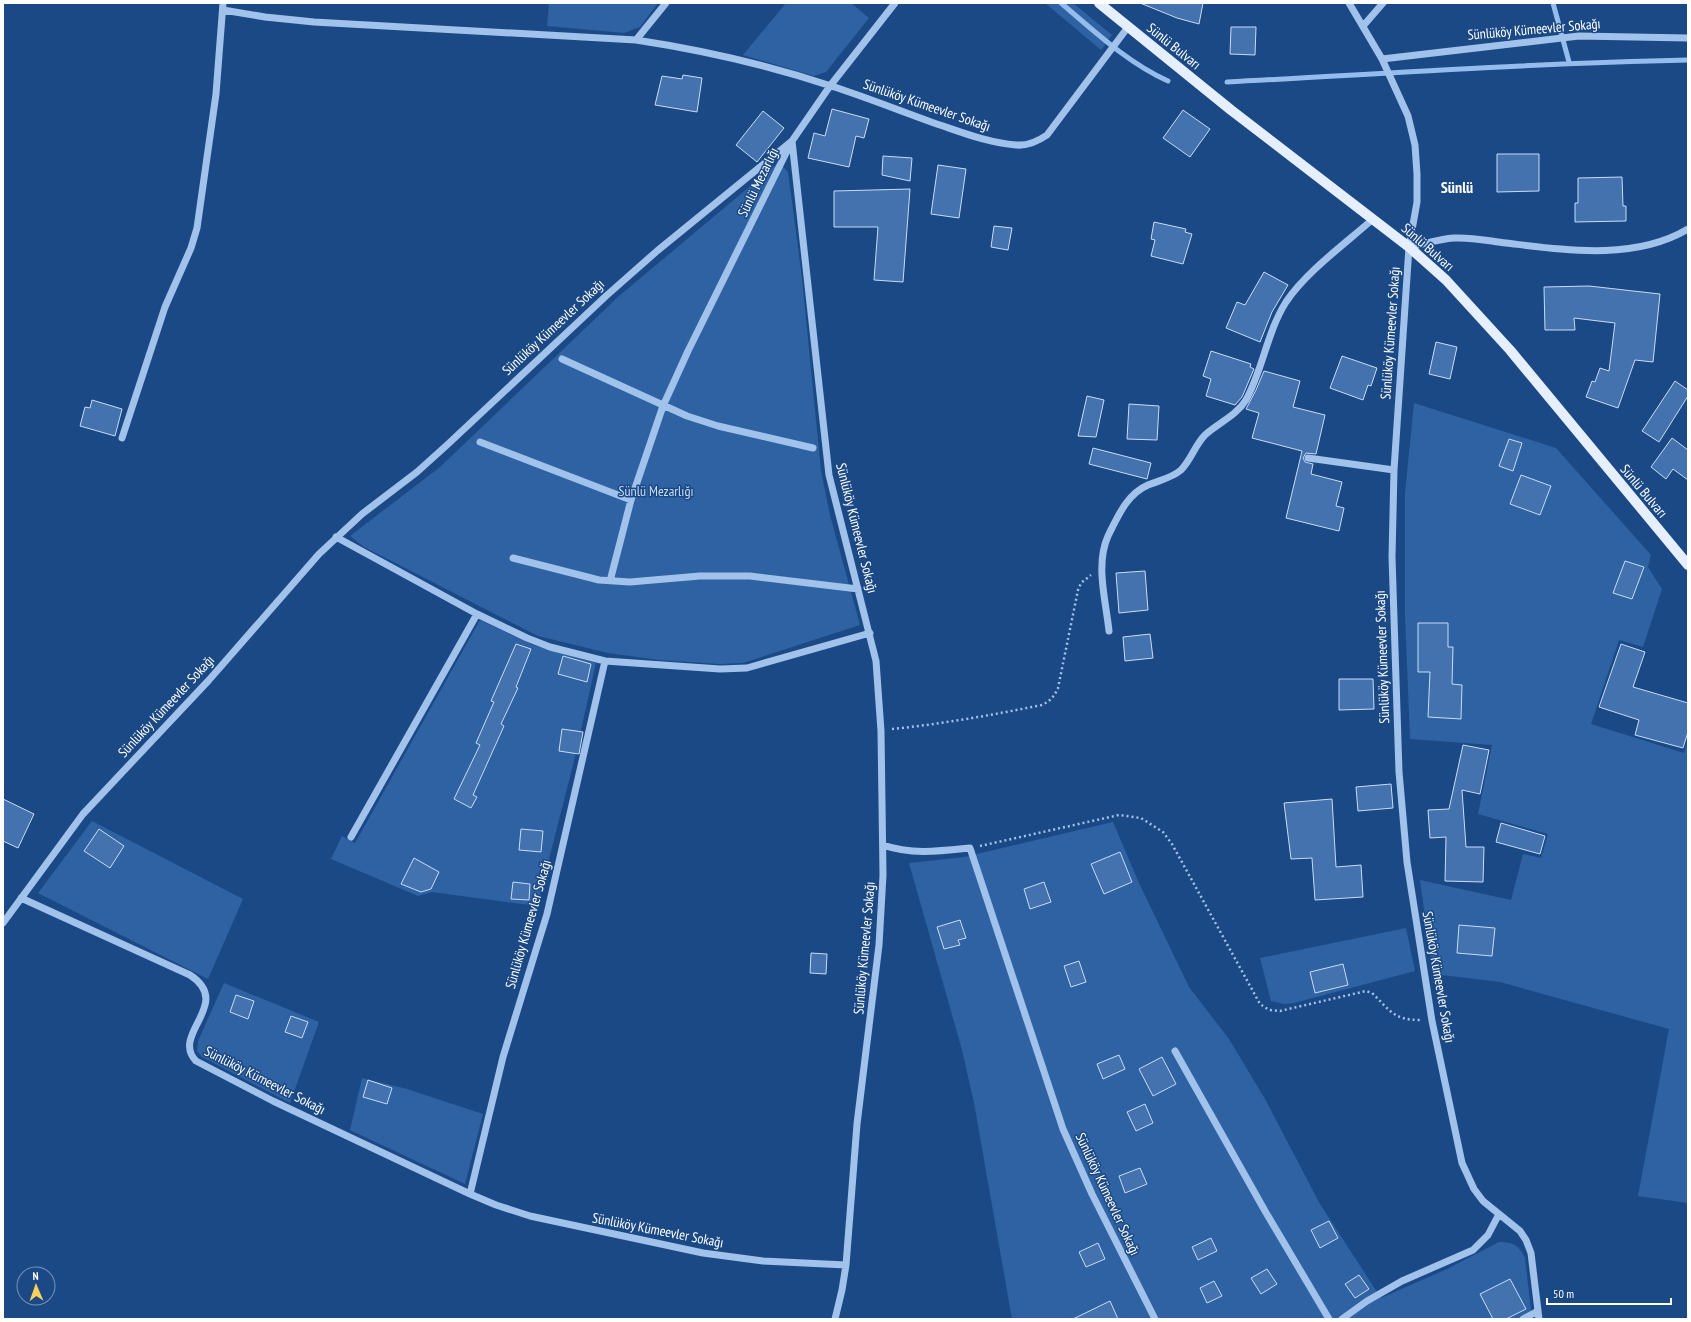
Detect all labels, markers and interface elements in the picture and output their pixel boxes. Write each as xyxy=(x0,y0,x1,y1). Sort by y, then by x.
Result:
street label: Sünlüköy Kümeevler Sokağı xyxy=(1467,14,1601,44)
street label: Sünlü Bulvarı xyxy=(1143,19,1205,73)
street label: Sünlüköy Kümeevler Sokağı xyxy=(861,75,993,135)
street label: Sünlü Mezarlığı xyxy=(733,144,783,220)
district label: Sünlü xyxy=(1441,177,1473,197)
street label: Sünlü Bulvarı xyxy=(1398,219,1458,275)
street label: Sünlüköy Kümeevler Sokağı xyxy=(1376,266,1404,400)
street label: Sünlüköy Kümeevler Sokağı xyxy=(498,275,608,379)
street label: Sünlüköy Kümeevler Sokağı xyxy=(832,461,882,595)
street label: Sünlü Bulvarı xyxy=(1616,461,1672,521)
park label: Sünlü Mezarlığı xyxy=(619,482,693,500)
street label: Sünlüköy Kümeevler Sokağı xyxy=(1371,590,1393,724)
street label: Sünlüköy Kümeevler Sokağı xyxy=(114,651,218,761)
street label: Sünlüköy Kümeevler Sokağı xyxy=(501,857,555,991)
street label: Sünlüköy Kümeevler Sokağı xyxy=(849,881,879,1015)
street label: Sünlüköy Kümeevler Sokağı xyxy=(1419,910,1459,1044)
street label: Sünlüköy Kümeevler Sokağı xyxy=(202,1042,328,1118)
street label: Sünlüköy Kümeevler Sokağı xyxy=(1072,1130,1144,1258)
street label: Sünlüköy Kümeevler Sokağı xyxy=(591,1208,725,1252)
north arrow xyxy=(16,1266,56,1306)
text: N xyxy=(32,1269,39,1283)
scale bar xyxy=(1547,1280,1671,1306)
text: 50 m xyxy=(1553,1286,1574,1301)

